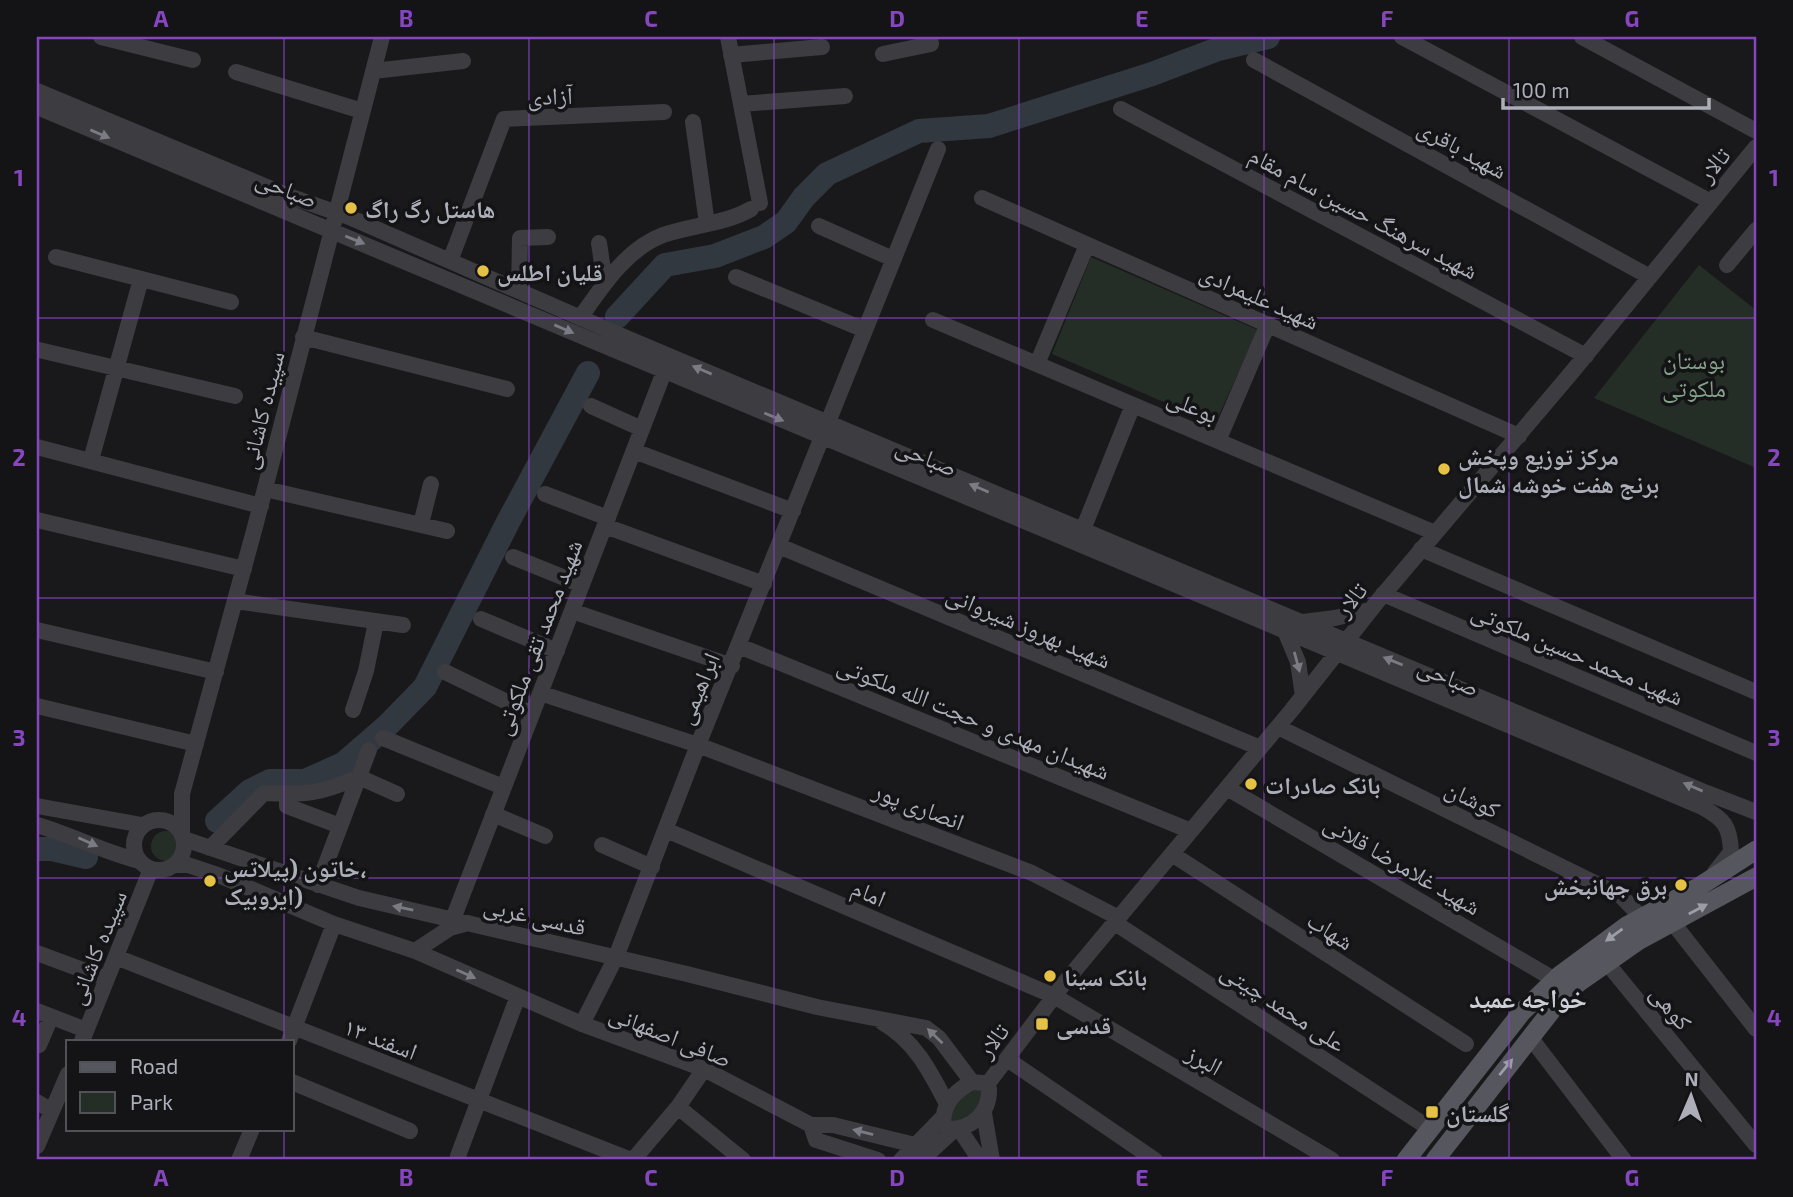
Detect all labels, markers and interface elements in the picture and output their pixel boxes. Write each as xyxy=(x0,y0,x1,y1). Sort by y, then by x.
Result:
text: A xyxy=(153,4,169,32)
text: B xyxy=(399,4,413,32)
text: C xyxy=(644,4,658,32)
text: D xyxy=(889,4,905,32)
text: E xyxy=(1135,4,1149,32)
text: F xyxy=(1381,4,1394,32)
text: G xyxy=(1625,4,1639,32)
scale bar xyxy=(1503,66,1709,110)
text: 100 m xyxy=(1513,77,1570,102)
street label: آزادی xyxy=(527,80,574,111)
street label: شهید باقری xyxy=(1413,112,1513,185)
one-way arrow xyxy=(89,128,110,139)
street label: شهید سرهنگ حسین سام مقام xyxy=(1243,139,1483,287)
street label: تالار xyxy=(1690,141,1736,188)
text: 1 xyxy=(14,163,24,191)
street label: صباحی xyxy=(252,163,322,214)
text: 1 xyxy=(1769,163,1779,191)
place label: هاستل رگ راگ xyxy=(365,194,495,224)
marker: هاستل رگ راگ xyxy=(343,200,359,216)
one-way arrow xyxy=(344,235,365,246)
place label: قلیان اطلس xyxy=(497,257,603,287)
street label: شهید علیمرادی xyxy=(1196,257,1324,336)
marker: قلیان اطلس xyxy=(475,263,491,279)
one-way arrow xyxy=(554,324,575,335)
park label: بوستان ملکوتی xyxy=(1662,345,1726,403)
street label: سپیده کاشانی xyxy=(232,348,291,472)
one-way arrow xyxy=(692,365,713,376)
street label: بوعلی xyxy=(1163,381,1223,429)
one-way arrow xyxy=(763,412,784,423)
street label: صباحی xyxy=(892,430,962,483)
place label: مرکز توزیع وپخش برنج هفت خوشه شمال xyxy=(1458,441,1659,500)
text: 2 xyxy=(12,443,26,471)
text: 2 xyxy=(1767,443,1781,471)
marker: مرکز توزیع وپخش برنج هفت خوشه شمال xyxy=(1436,461,1452,477)
one-way arrow xyxy=(969,482,990,493)
street label: شهید محمد تقی ملکوتی xyxy=(486,535,589,739)
street label: تالار xyxy=(1327,576,1373,623)
street label: شهید بهروز شیروانی xyxy=(942,578,1116,675)
street label: شهید محمد حسین ملکوتی xyxy=(1468,595,1688,712)
street label: ابراهیمی xyxy=(669,648,726,729)
street label: شهیدان مهدی و حجت الله ملکوتی xyxy=(833,649,1114,786)
street label: صباحی xyxy=(1414,650,1484,703)
one-way arrow xyxy=(1292,652,1302,673)
one-way arrow xyxy=(1382,655,1403,666)
text: 3 xyxy=(12,723,26,751)
text: 3 xyxy=(1767,723,1781,751)
place label: بانک صادرات xyxy=(1265,770,1380,799)
street label: کوشان xyxy=(1441,772,1505,824)
street label: انصاری پور xyxy=(868,774,969,837)
marker: بانک صادرات xyxy=(1243,776,1259,792)
one-way arrow xyxy=(1682,782,1703,793)
street label: شهید غلامرضا قلانی xyxy=(1319,807,1486,921)
one-way arrow xyxy=(78,837,99,848)
place label: خاتون (پیلاتس، ایروبیک) xyxy=(224,853,366,910)
place label: برق جهانبخش xyxy=(1544,871,1667,901)
street label: امام xyxy=(846,872,891,915)
marker: خاتون (پیلاتس، ایروبیک) xyxy=(202,873,218,889)
marker: برق جهانبخش xyxy=(1673,877,1689,893)
street label: سپیده کاشانی xyxy=(60,886,133,1009)
street label: قدسی غربی xyxy=(481,889,589,942)
one-way arrow xyxy=(392,902,414,913)
one-way arrow xyxy=(1688,903,1708,914)
street label: شهاب xyxy=(1302,904,1360,956)
one-way arrow xyxy=(1605,928,1623,942)
street label: علی محمد چیتی xyxy=(1216,955,1352,1058)
place label: بانک سینا xyxy=(1064,962,1147,991)
marker: بانک سینا xyxy=(1042,968,1058,984)
one-way arrow xyxy=(456,969,477,980)
street label: کوهی xyxy=(1644,978,1699,1036)
district label: خواجه عمید xyxy=(1469,982,1587,1013)
street label: صافی اصفهانی xyxy=(605,997,736,1074)
text: 4 xyxy=(12,1003,26,1031)
text: 4 xyxy=(1767,1003,1781,1031)
place label: قدسی xyxy=(1056,1010,1111,1040)
street label: اسفند ۱۳ xyxy=(340,1011,422,1065)
marker: قدسی xyxy=(1034,1016,1050,1032)
street label: تالار xyxy=(969,1017,1014,1064)
one-way arrow xyxy=(926,1028,943,1045)
street label: البرز xyxy=(1181,1037,1228,1081)
legend xyxy=(66,1040,294,1130)
text: Road xyxy=(130,1053,178,1078)
one-way arrow xyxy=(1499,1058,1513,1076)
north arrow xyxy=(1657,1060,1727,1130)
text: N xyxy=(1684,1067,1699,1090)
text: Park xyxy=(130,1089,173,1114)
place label: گلستان xyxy=(1446,1098,1510,1128)
marker: گلستان xyxy=(1424,1104,1440,1120)
one-way arrow xyxy=(852,1126,874,1137)
text: A xyxy=(153,1163,169,1191)
text: B xyxy=(399,1163,413,1191)
text: C xyxy=(644,1163,658,1191)
text: D xyxy=(889,1163,905,1191)
text: E xyxy=(1135,1163,1149,1191)
text: F xyxy=(1381,1163,1394,1191)
text: G xyxy=(1625,1163,1639,1191)

